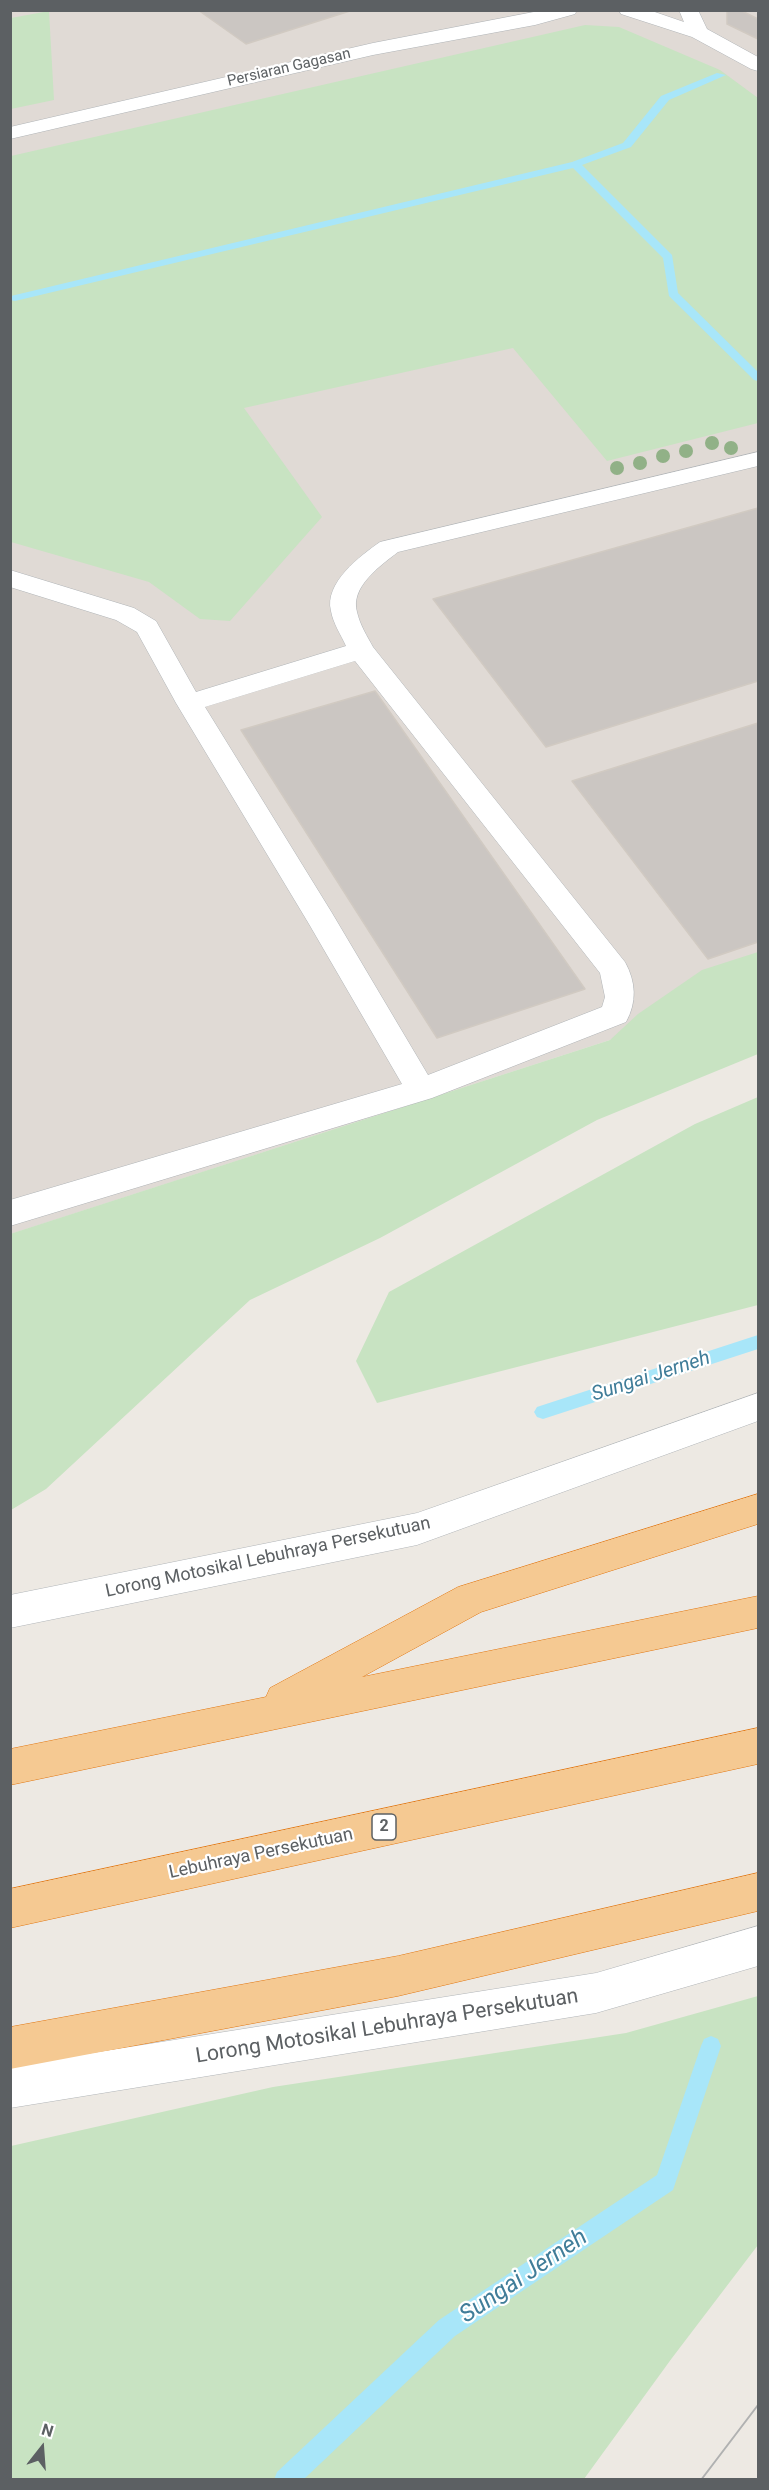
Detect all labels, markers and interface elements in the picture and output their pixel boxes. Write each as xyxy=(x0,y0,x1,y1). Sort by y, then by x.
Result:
street label: Persiaran Gagasan xyxy=(226,45,352,91)
water label: Sungai Jerneh xyxy=(589,1347,713,1407)
street label: Lorong Motosikal Lebuhraya Persekutuan xyxy=(104,1513,432,1603)
road number: 2 xyxy=(372,1814,396,1840)
street label: Lebuhraya Persekutuan xyxy=(167,1824,355,1884)
street label: Lorong Motosikal Lebuhraya Persekutuan xyxy=(194,1984,580,2070)
water label: Sungai Jerneh xyxy=(455,2224,593,2330)
north arrow xyxy=(12,2418,72,2478)
text: N xyxy=(39,2420,56,2441)

